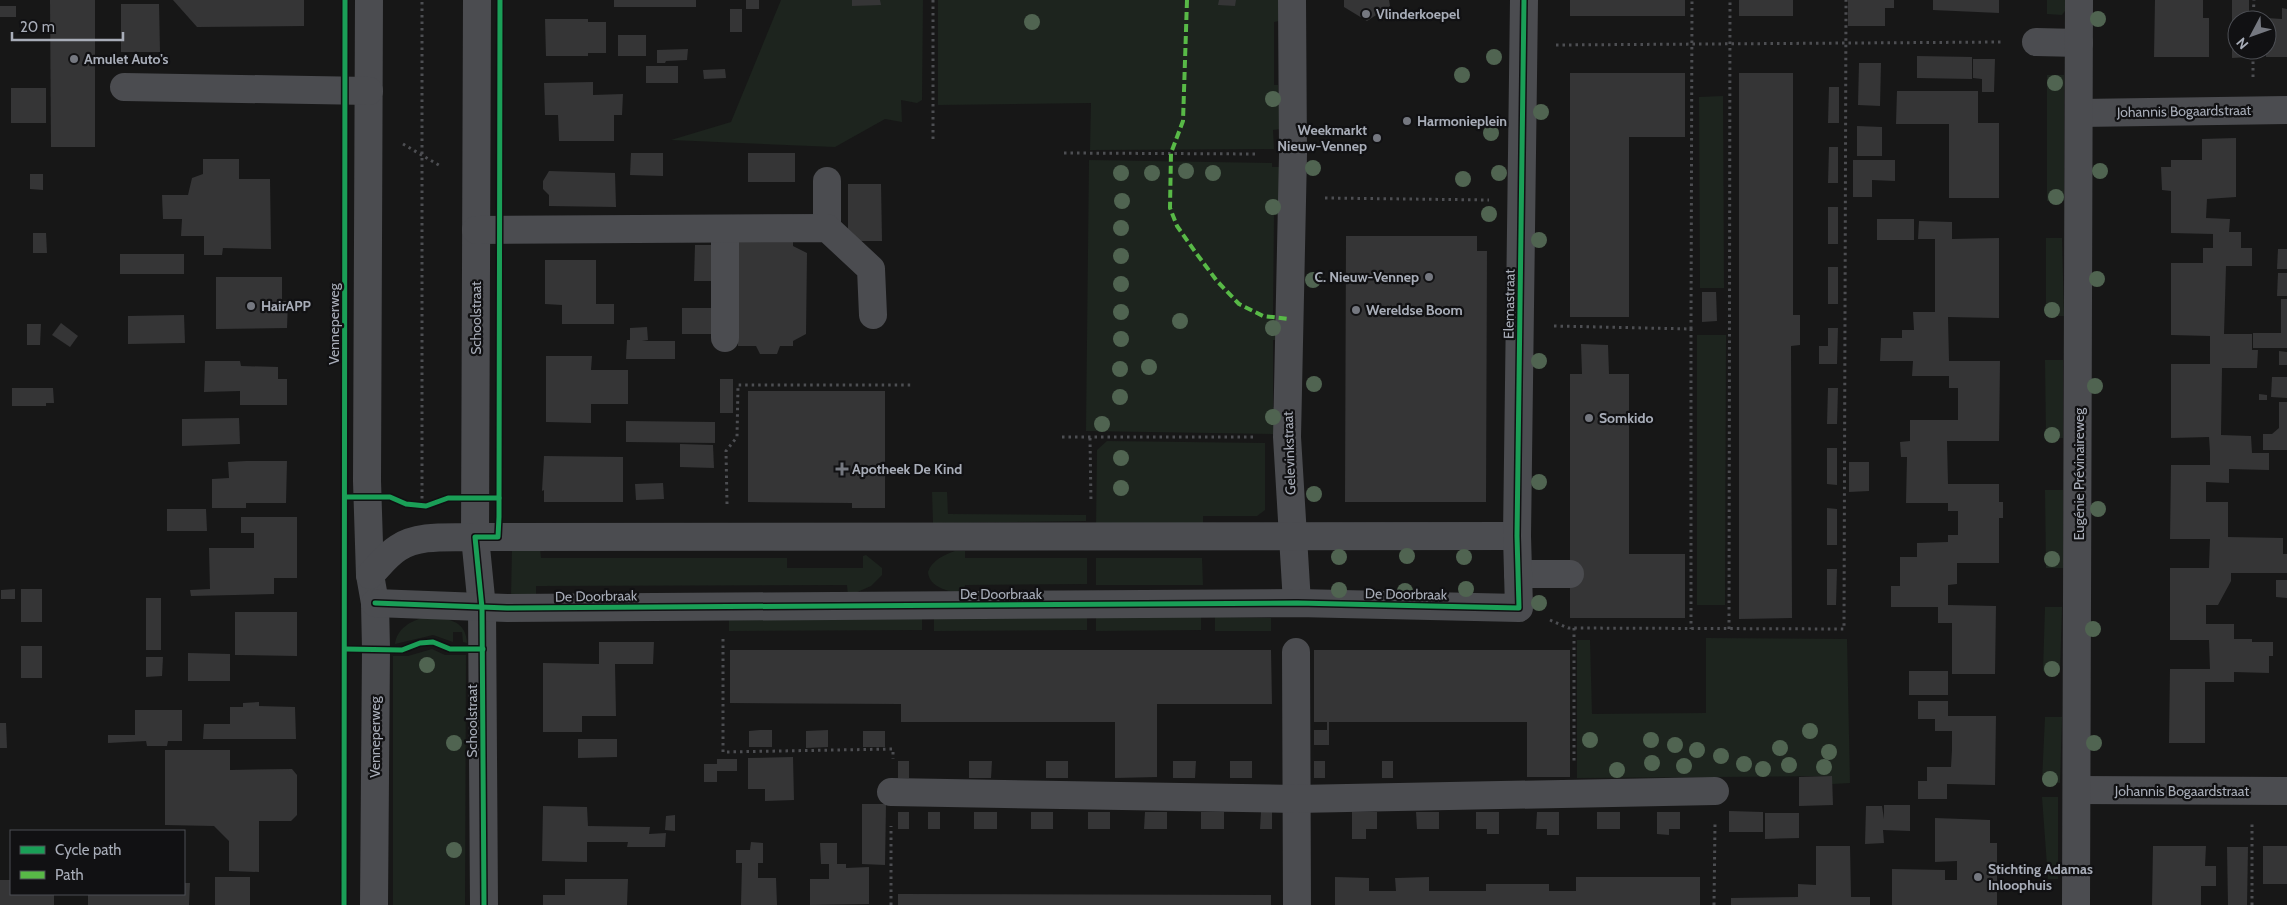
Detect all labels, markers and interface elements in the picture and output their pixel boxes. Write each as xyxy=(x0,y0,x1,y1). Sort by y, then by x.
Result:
place label: Vlinderkoepel xyxy=(1376,5,1460,23)
marker: Vlinderkoepel xyxy=(1360,8,1372,20)
scale bar xyxy=(12,10,124,42)
north arrow xyxy=(2227,10,2277,60)
text: 20 m xyxy=(20,18,55,36)
text: N xyxy=(2232,34,2252,53)
place label: Amulet Auto's xyxy=(84,50,169,68)
marker: Amulet Auto's xyxy=(68,53,80,65)
street label: Johannis Bogaardstraat xyxy=(2116,101,2252,121)
place label: Harmonieplein xyxy=(1417,112,1507,130)
marker: Harmonieplein xyxy=(1401,115,1413,127)
place label: Weekmarkt Nieuw-Vennep xyxy=(1277,121,1367,155)
marker: Weekmarkt Nieuw-Vennep xyxy=(1371,132,1383,144)
place label: C. Nieuw-Vennep xyxy=(1315,268,1419,286)
street label: Elemastraat xyxy=(1499,269,1519,339)
marker: C. Nieuw-Vennep xyxy=(1423,271,1435,283)
street label: Schoolstraat xyxy=(467,281,485,355)
street label: Venneperweg xyxy=(325,282,343,365)
place label: HairAPP xyxy=(261,297,311,315)
marker: HairAPP xyxy=(245,300,257,312)
place label: Wereldse Boom xyxy=(1366,301,1463,319)
marker: Wereldse Boom xyxy=(1350,304,1362,316)
street label: Eugénie Prévinaireweg xyxy=(2070,407,2088,540)
place label: Somkido xyxy=(1599,409,1653,427)
street label: Gelevinkstraat xyxy=(1279,411,1299,495)
marker: Somkido xyxy=(1583,412,1595,424)
place label: Apotheek De Kind xyxy=(852,460,962,478)
marker: Apotheek De Kind xyxy=(836,463,848,475)
street label: De Doorbraak xyxy=(1365,584,1448,604)
street label: De Doorbraak xyxy=(960,585,1043,603)
street label: De Doorbraak xyxy=(555,586,638,606)
street label: Schoolstraat xyxy=(463,684,481,758)
street label: Venneperweg xyxy=(366,695,384,778)
street label: Johannis Bogaardstraat xyxy=(2114,782,2249,800)
legend xyxy=(10,830,185,895)
text: Cycle path xyxy=(55,841,121,859)
place label: Stichting Adamas Inloophuis xyxy=(1988,860,2093,894)
text: Path xyxy=(55,866,84,884)
marker: Stichting Adamas Inloophuis xyxy=(1972,871,1984,883)

